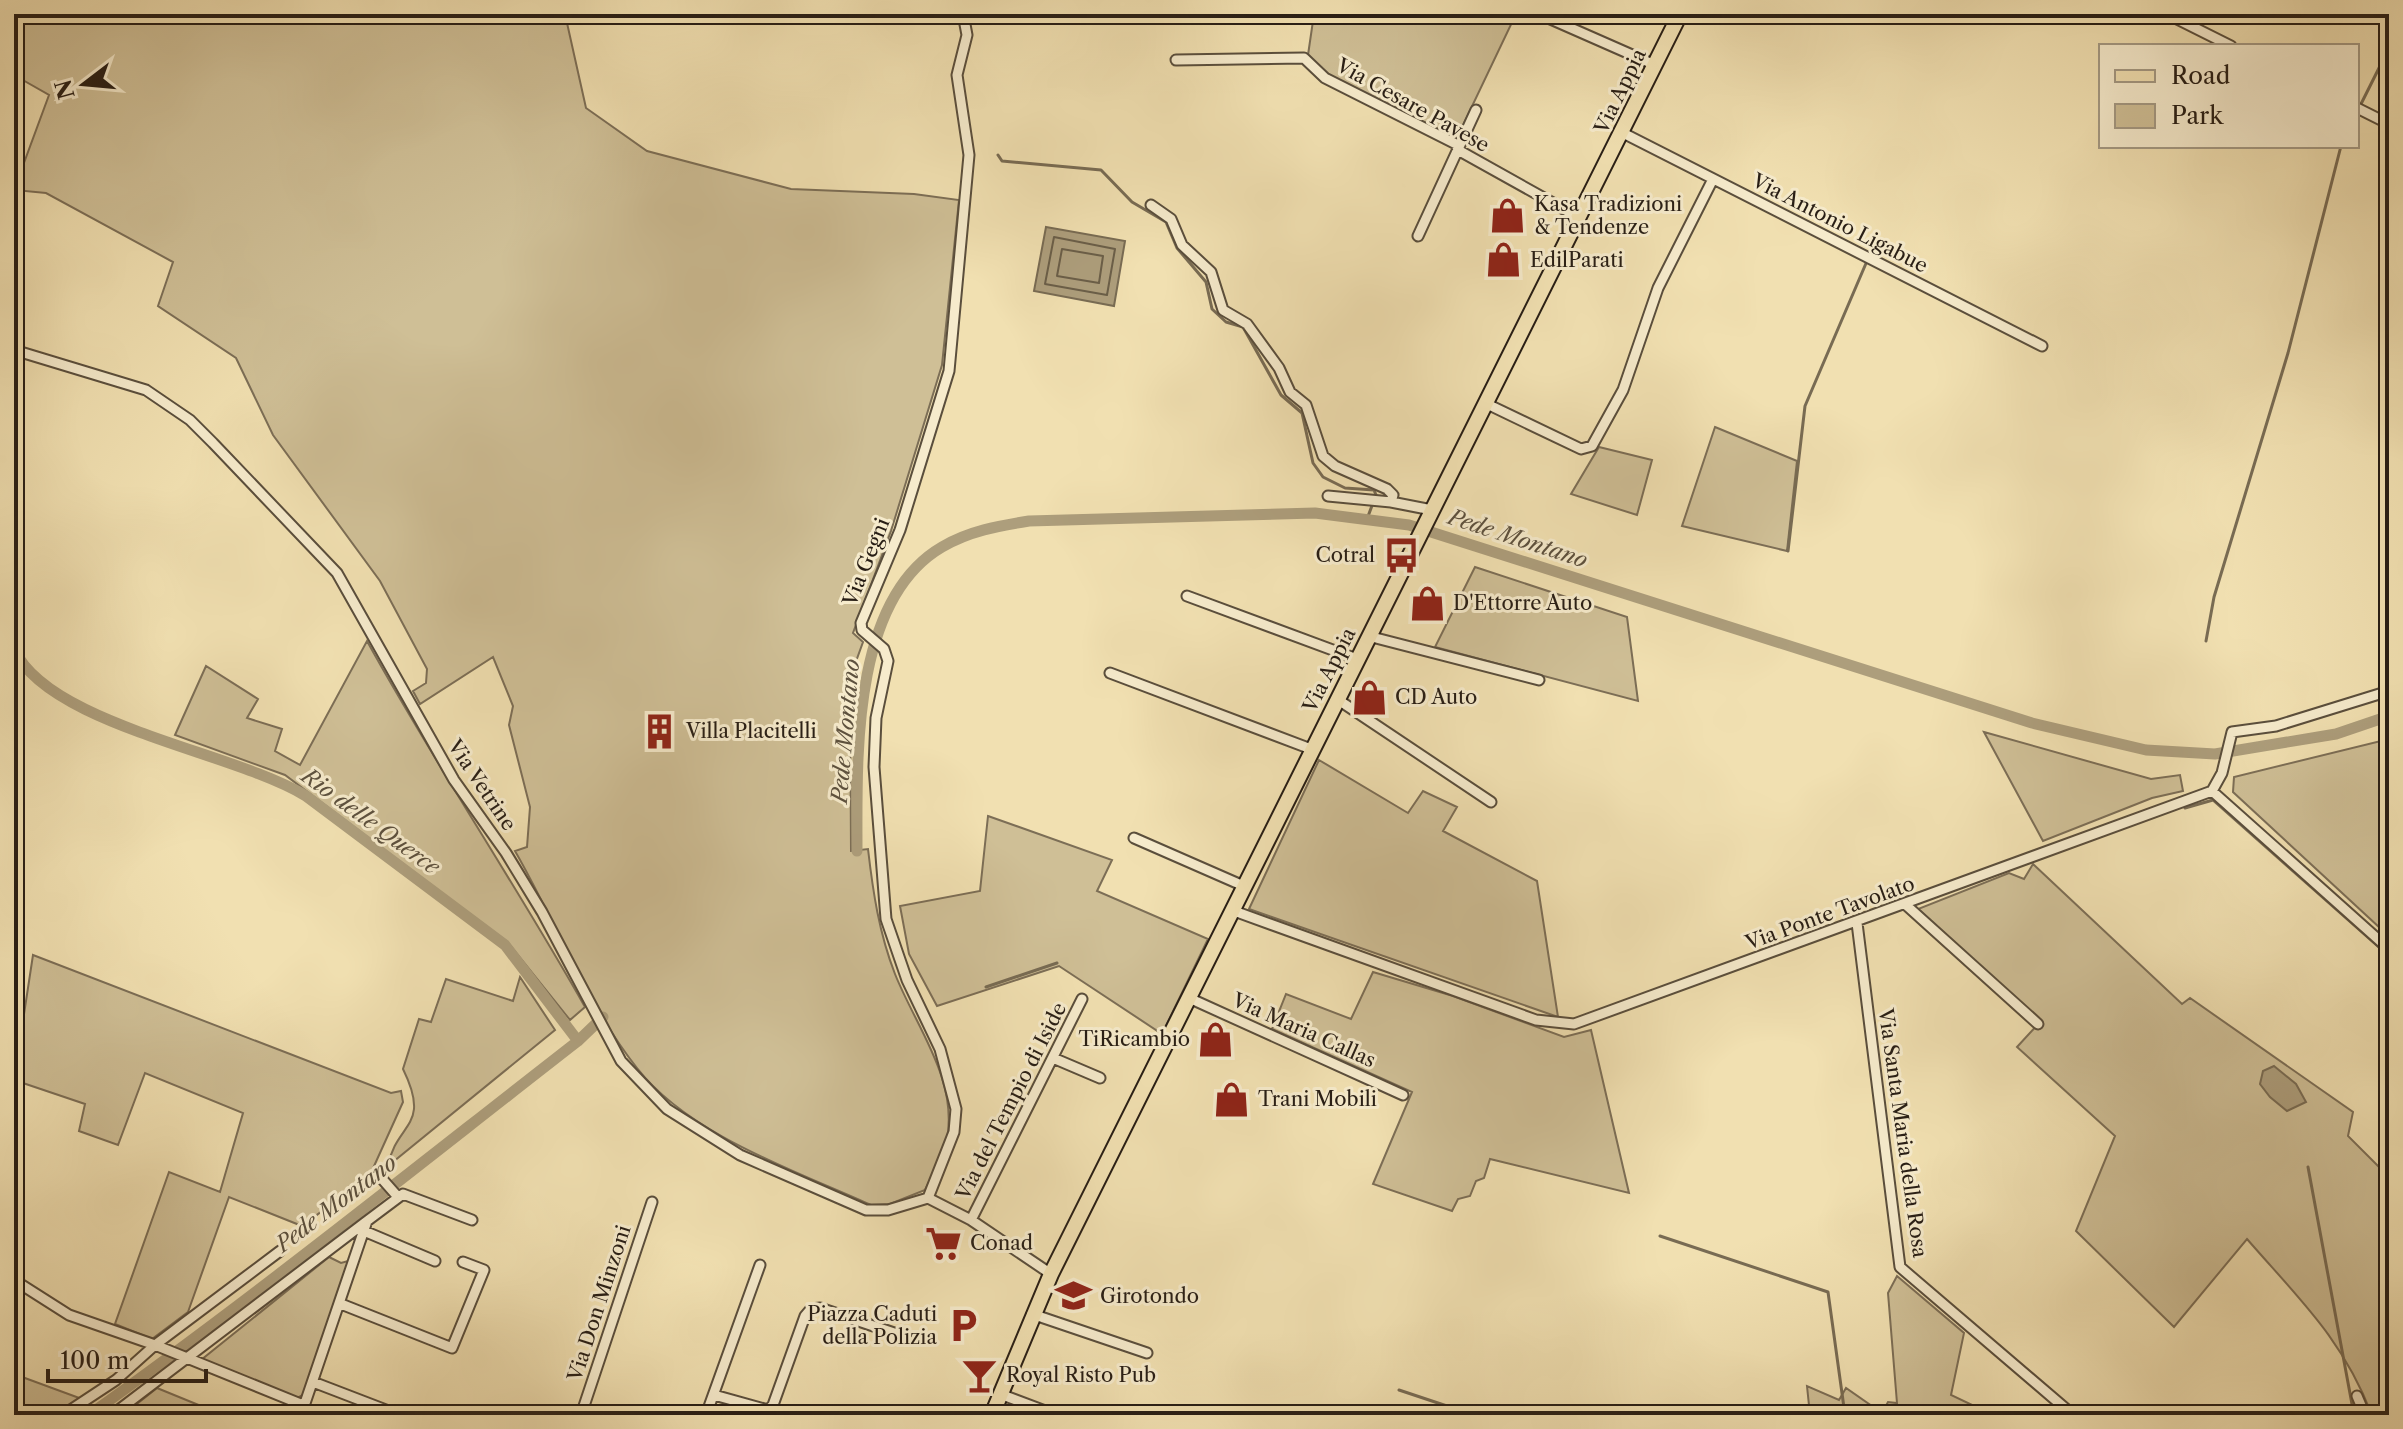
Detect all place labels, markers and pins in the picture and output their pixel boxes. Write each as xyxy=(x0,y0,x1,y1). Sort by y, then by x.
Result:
place label: Kasa Tradizioni & Tendenze xyxy=(1534,192,1682,239)
shop icon: Kasa Tradizioni & Tendenze xyxy=(1489,197,1527,235)
shop icon: EdilParati xyxy=(1485,241,1523,279)
place label: EdilParati xyxy=(1530,248,1624,272)
bus stop icon: Cotral xyxy=(1382,536,1420,574)
place label: Cotral xyxy=(1315,543,1375,567)
shop icon: D'Ettorre Auto xyxy=(1408,584,1446,622)
place label: D'Ettorre Auto xyxy=(1453,591,1592,615)
shop icon: CD Auto xyxy=(1350,678,1388,716)
place label: CD Auto xyxy=(1395,685,1477,709)
building icon: Villa Placitelli xyxy=(641,712,679,750)
place label: Villa Placitelli xyxy=(685,719,817,743)
shop icon: TiRicambio xyxy=(1197,1020,1235,1058)
place label: TiRicambio xyxy=(1078,1027,1190,1051)
shop icon: Trani Mobili xyxy=(1213,1080,1251,1118)
place label: Trani Mobili xyxy=(1258,1087,1377,1111)
supermarket icon: Conad xyxy=(925,1224,963,1262)
place label: Conad xyxy=(970,1231,1033,1255)
school or university icon: Girotondo xyxy=(1055,1277,1093,1315)
place label: Girotondo xyxy=(1100,1284,1199,1308)
place label: Piazza Caduti della Polizia xyxy=(807,1302,937,1349)
parking icon: Piazza Caduti della Polizia xyxy=(944,1306,982,1344)
bar icon: Royal Risto Pub xyxy=(961,1356,999,1394)
place label: Royal Risto Pub xyxy=(1006,1363,1156,1387)

